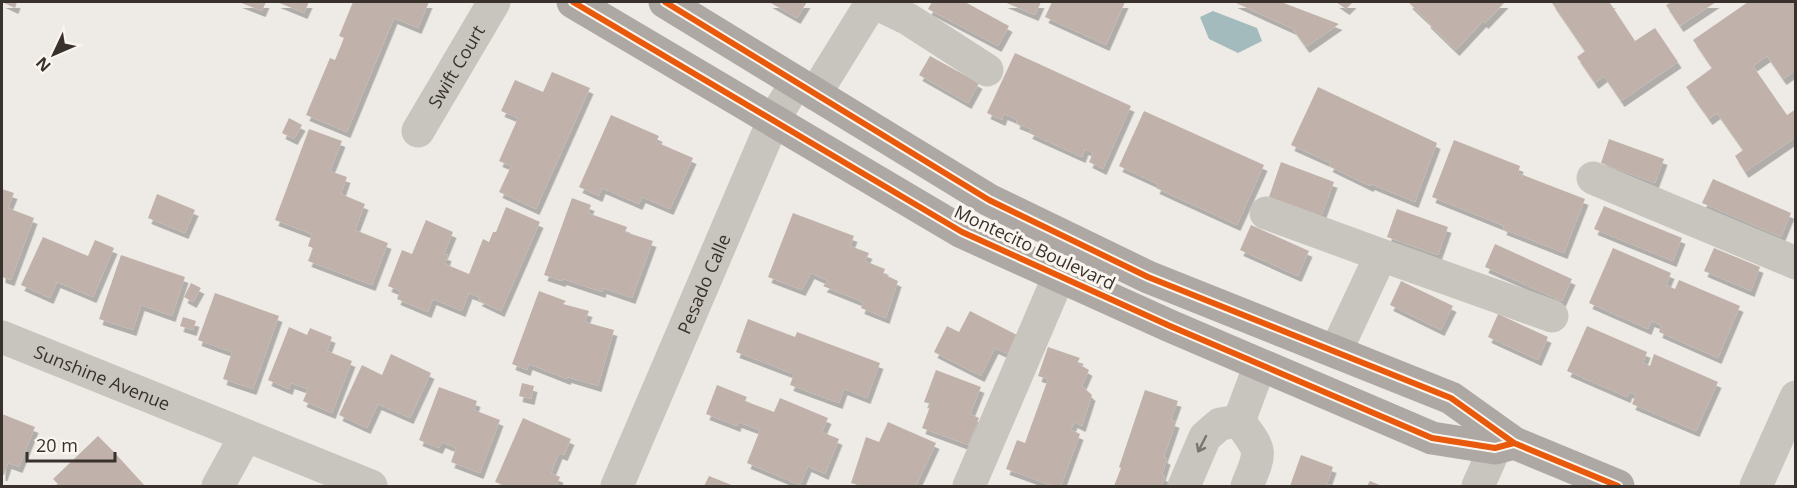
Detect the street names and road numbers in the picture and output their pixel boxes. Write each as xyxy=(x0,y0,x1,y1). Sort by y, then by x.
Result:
street label: Swift Court xyxy=(422,20,490,112)
street label: Montecito Boulevard xyxy=(951,199,1119,295)
street label: Pesado Calle xyxy=(672,230,736,337)
street label: Sunshine Avenue xyxy=(31,339,174,416)

